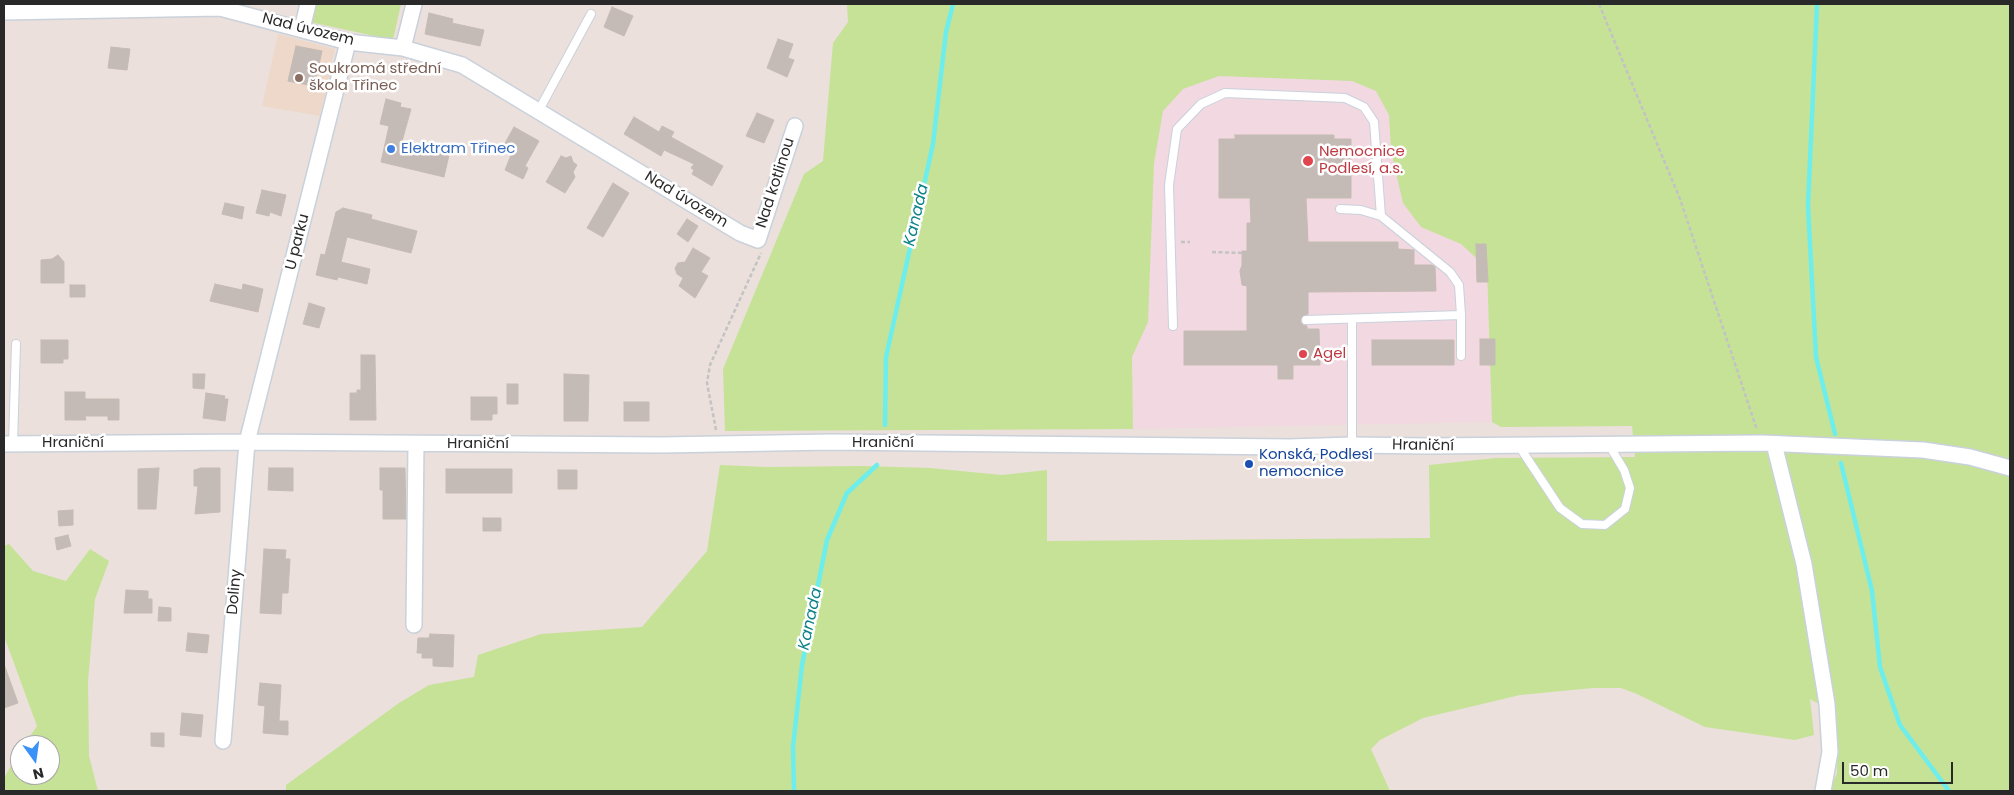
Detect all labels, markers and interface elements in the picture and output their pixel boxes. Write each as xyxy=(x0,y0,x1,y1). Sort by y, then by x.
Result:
street label: Nad úvozem xyxy=(260,10,356,50)
place label: Soukromá střední škola Třinec xyxy=(309,60,441,95)
marker: Soukromá střední škola Třinec xyxy=(293,72,305,84)
street label: Nad kotlinou xyxy=(753,136,799,230)
place label: Elektram Třinec xyxy=(401,140,515,158)
marker: Elektram Třinec xyxy=(385,143,397,155)
place label: Nemocnice Podlesí, a.s. xyxy=(1319,143,1405,178)
marker: Nemocnice Podlesí, a.s. xyxy=(1301,154,1315,168)
street label: Nad úvozem xyxy=(641,168,731,232)
water label: Kanada xyxy=(901,182,933,248)
street label: U parku xyxy=(282,212,314,272)
place label: Agel xyxy=(1313,345,1346,363)
marker: Agel xyxy=(1297,348,1309,360)
street label: Hraniční xyxy=(42,434,104,452)
street label: Hraniční xyxy=(852,434,914,452)
street label: Hraniční xyxy=(447,435,509,453)
street label: Hraniční xyxy=(1392,436,1454,456)
place label: Konská, Podlesí nemocnice xyxy=(1259,446,1373,481)
marker: Konská, Podlesí nemocnice xyxy=(1243,458,1255,470)
street label: Doliny xyxy=(224,568,246,616)
water label: Kanada xyxy=(795,586,827,652)
north arrow xyxy=(10,735,60,785)
scale bar xyxy=(1844,752,1955,784)
text: 50 m xyxy=(1850,760,1888,781)
text: N xyxy=(31,763,46,785)

